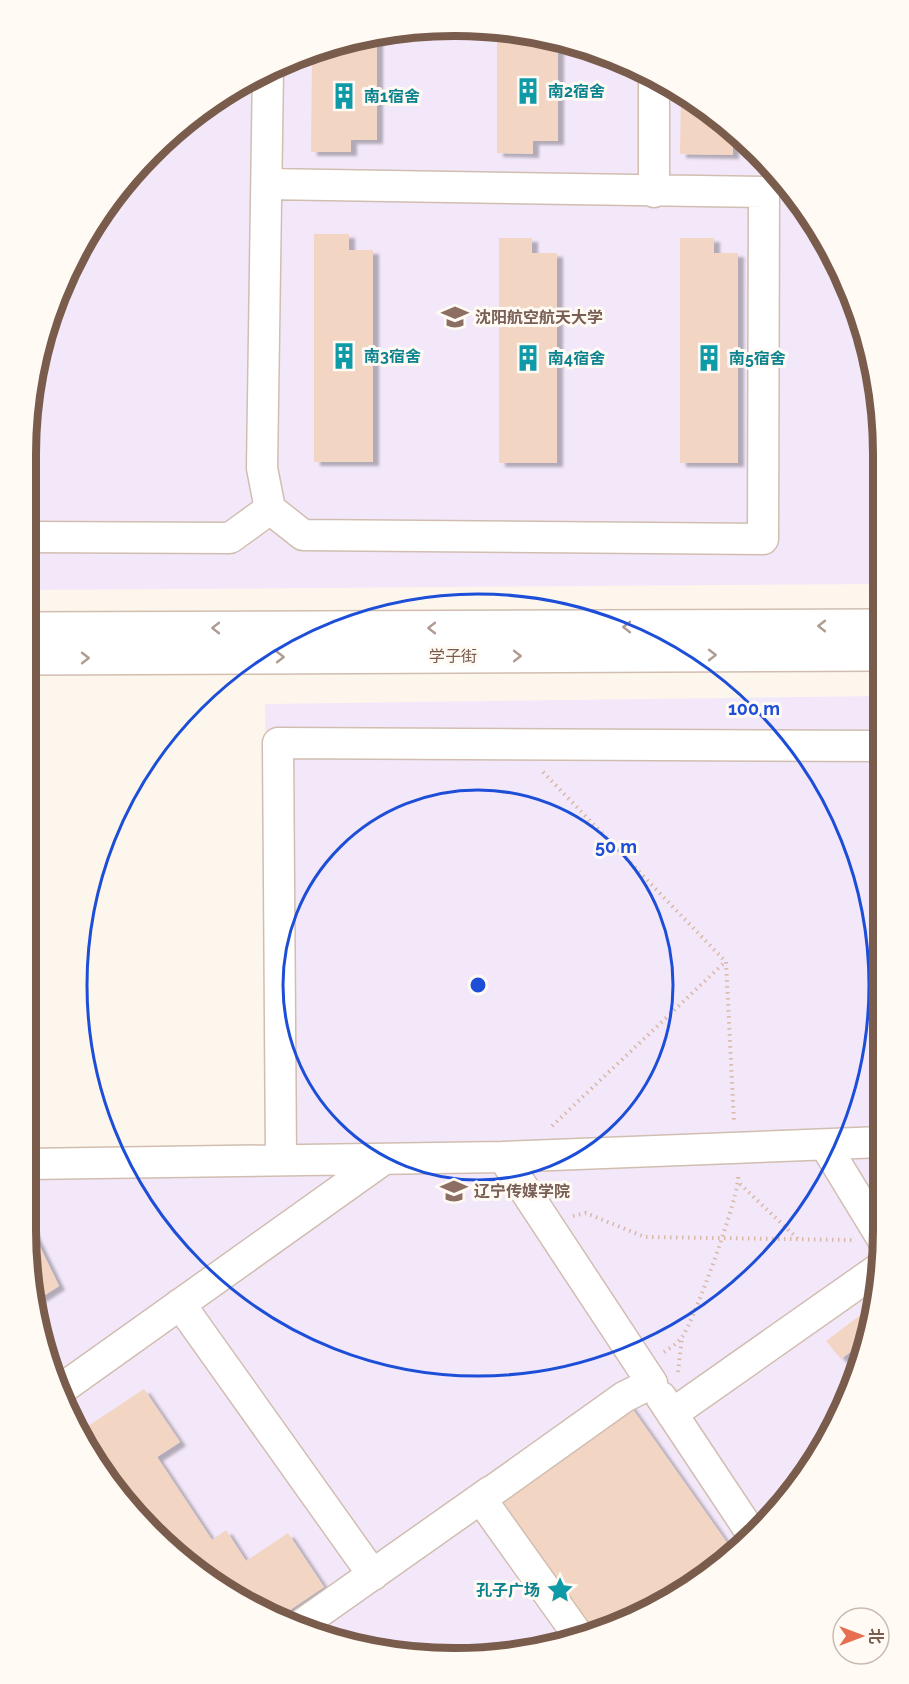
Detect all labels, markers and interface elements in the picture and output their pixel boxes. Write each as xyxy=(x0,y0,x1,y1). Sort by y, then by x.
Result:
building icon: 南2宿舍 xyxy=(513,76,543,106)
building icon: 南1宿舍 xyxy=(329,81,359,111)
place label: 南2宿舍 xyxy=(548,82,605,101)
place label: 南1宿舍 xyxy=(364,87,420,106)
school or university icon: 沈阳航空航天大学 xyxy=(440,302,470,332)
place label: 沈阳航空航天大学 xyxy=(475,308,603,327)
building icon: 南3宿舍 xyxy=(329,341,359,371)
building icon: 南4宿舍 xyxy=(513,343,543,373)
building icon: 南5宿舍 xyxy=(694,343,724,373)
place label: 南3宿舍 xyxy=(364,347,421,366)
place label: 南4宿舍 xyxy=(548,349,605,368)
place label: 南5宿舍 xyxy=(729,349,786,368)
one-way arrow xyxy=(818,620,827,632)
one-way arrow xyxy=(623,621,632,633)
one-way arrow xyxy=(212,622,221,634)
one-way arrow xyxy=(428,622,437,634)
street label: 学子街 xyxy=(429,647,477,666)
one-way arrow xyxy=(707,649,716,661)
one-way arrow xyxy=(512,650,521,662)
one-way arrow xyxy=(275,651,284,663)
one-way arrow xyxy=(80,652,89,664)
text: 100 m xyxy=(728,698,780,719)
text: 50 m xyxy=(595,836,637,857)
centre of rings xyxy=(468,975,488,995)
school or university icon: 辽宁传媒学院 xyxy=(439,1176,469,1206)
place label: 辽宁传媒学院 xyxy=(474,1182,570,1201)
place icon: 孔子广场 xyxy=(545,1575,575,1605)
place label: 孔子广场 xyxy=(476,1581,540,1600)
north arrow xyxy=(831,1606,891,1666)
text: 北 xyxy=(866,1628,885,1644)

